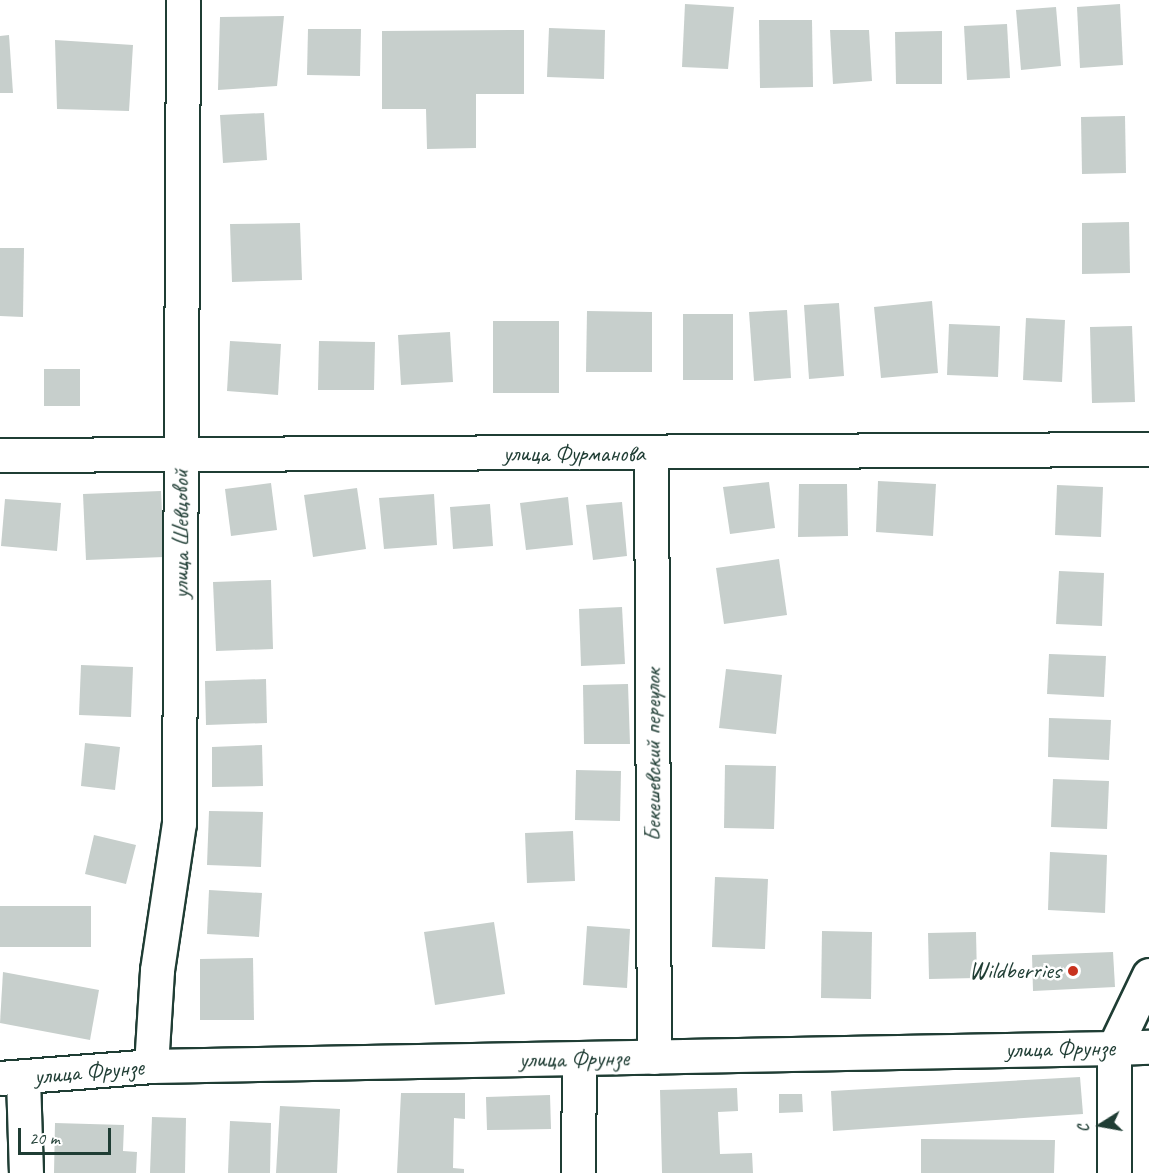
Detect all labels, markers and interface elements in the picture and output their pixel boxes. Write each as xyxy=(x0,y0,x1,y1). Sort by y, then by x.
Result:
street label: улица Фурманова xyxy=(502,440,646,468)
street label: улица Шевцовой xyxy=(167,469,195,599)
street label: Бекешевский переулок xyxy=(639,668,667,842)
place label: Wildberries xyxy=(969,957,1061,985)
marker: Wildberries xyxy=(1066,964,1080,978)
street label: улица Фрунзе xyxy=(1006,1034,1114,1064)
street label: улица Фрунзе xyxy=(520,1044,628,1074)
street label: улица Фрунзе xyxy=(34,1053,144,1091)
north arrow xyxy=(1071,1095,1131,1155)
scale bar xyxy=(21,1116,114,1154)
text: С xyxy=(1073,1123,1094,1134)
text: 20 m xyxy=(29,1127,60,1149)

